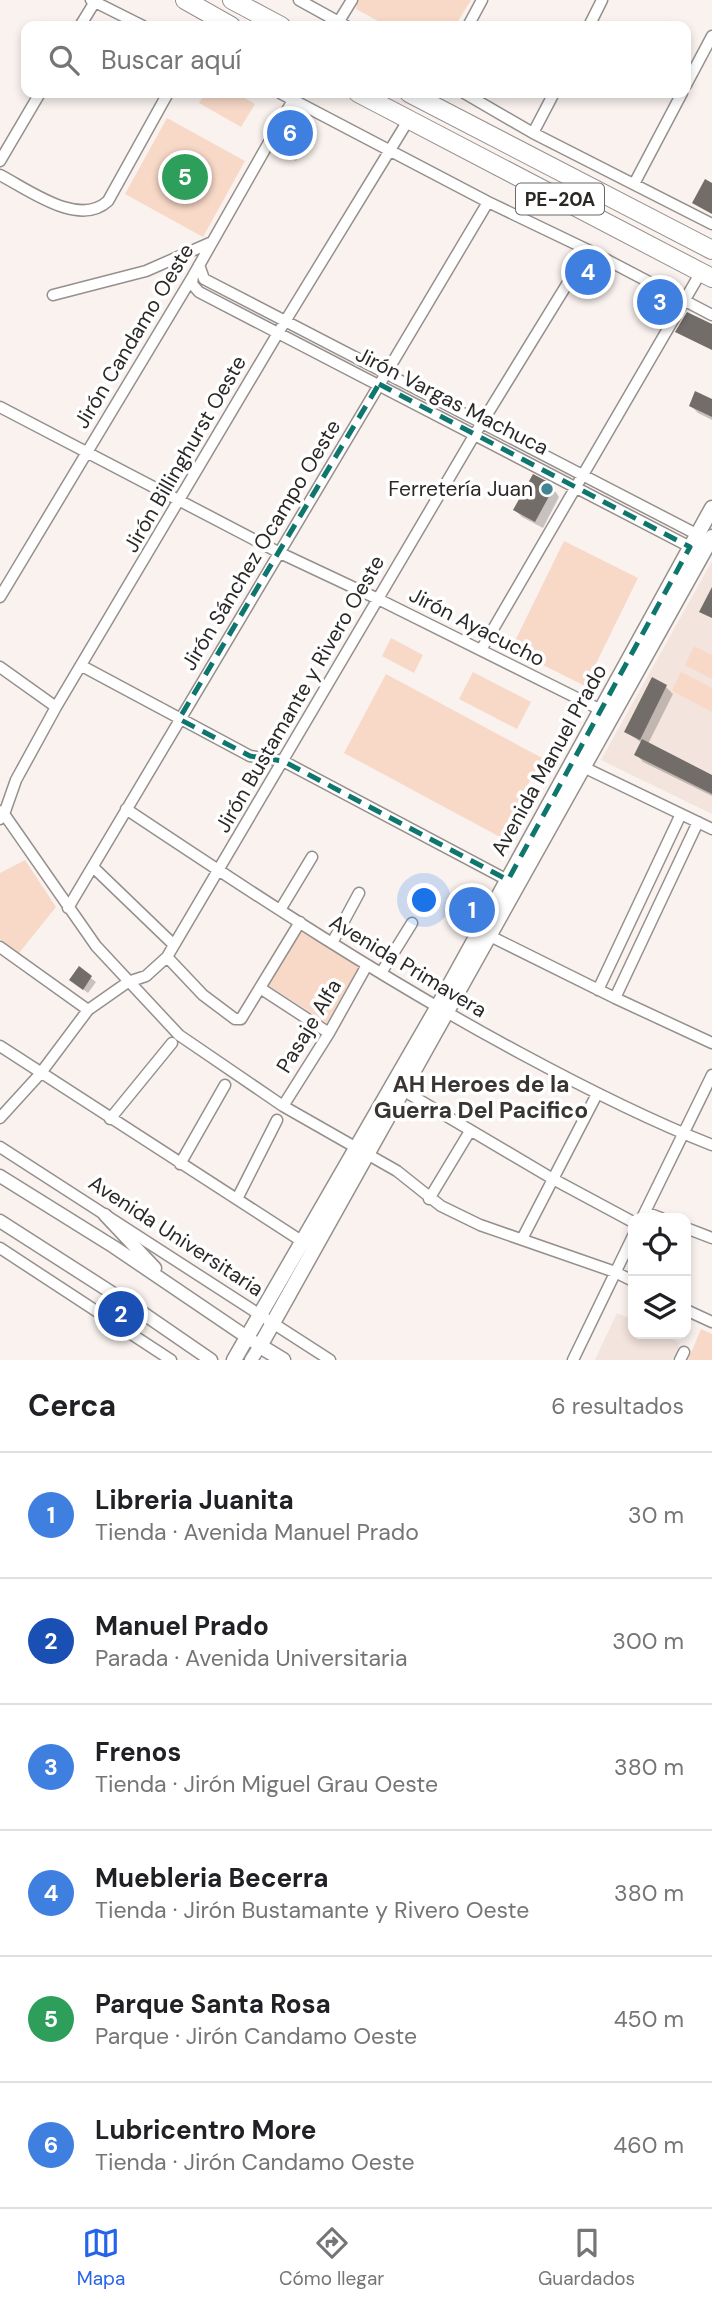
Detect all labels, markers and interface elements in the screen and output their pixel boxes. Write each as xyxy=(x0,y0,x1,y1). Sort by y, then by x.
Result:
search box xyxy=(21,21,691,98)
icon: search xyxy=(45,41,83,79)
text: Buscar aquí xyxy=(101,43,241,77)
pin: 6 xyxy=(267,107,313,159)
pin: 5 xyxy=(162,151,208,203)
road number: PE-20A xyxy=(516,183,604,214)
street label: Jirón Candamo Oeste xyxy=(68,238,200,434)
pin: 4 xyxy=(565,246,611,298)
pin: 3 xyxy=(637,276,683,328)
street label: Jirón Vargas Machuca xyxy=(351,340,553,462)
street label: Jirón Billinghurst Oeste xyxy=(117,350,253,557)
street label: Jirón Sánchez Ocampo Oeste xyxy=(175,414,347,675)
place label: Ferretería Juan xyxy=(388,475,533,503)
marker: Ferretería Juan xyxy=(539,481,555,497)
street label: Jirón Bustamante y Rivero Oeste xyxy=(209,550,391,838)
street label: Jirón Ayacucho xyxy=(404,581,550,673)
street label: Avenida Manuel Prado xyxy=(485,659,613,861)
your location xyxy=(407,883,441,917)
pin: 1 xyxy=(449,884,495,936)
street label: Avenida Primavera xyxy=(324,908,492,1024)
street label: Pasaje Alfa xyxy=(270,974,348,1078)
district label: AH Heroes de la Guerra Del Pacifico xyxy=(374,1069,588,1125)
street label: Avenida Universitaria xyxy=(83,1169,269,1303)
map controls xyxy=(628,1213,691,1339)
button: locate xyxy=(628,1213,691,1276)
button: layers xyxy=(628,1276,691,1339)
pin: 2 xyxy=(98,1288,144,1340)
text: Cerca xyxy=(28,1386,116,1425)
text: 6 resultados xyxy=(551,1391,684,1421)
text: Libreria Juanita xyxy=(95,1483,294,1517)
text: 1 xyxy=(47,1500,55,1530)
text: 30 m xyxy=(628,1500,684,1530)
text: Tienda · Avenida Manuel Prado xyxy=(95,1517,419,1547)
text: Manuel Prado xyxy=(95,1609,269,1643)
text: 2 xyxy=(44,1626,58,1656)
text: 300 m xyxy=(612,1626,684,1656)
text: Parada · Avenida Universitaria xyxy=(95,1643,408,1673)
text: Frenos xyxy=(95,1735,181,1769)
text: 3 xyxy=(44,1752,58,1782)
text: 380 m xyxy=(614,1752,684,1782)
text: Tienda · Jirón Miguel Grau Oeste xyxy=(95,1769,438,1799)
text: Muebleria Becerra xyxy=(95,1861,329,1895)
text: 4 xyxy=(44,1878,58,1908)
text: 380 m xyxy=(614,1878,684,1908)
text: Tienda · Jirón Bustamante y Rivero Oeste xyxy=(95,1895,529,1925)
text: Parque Santa Rosa xyxy=(95,1987,331,2021)
text: 5 xyxy=(44,2004,58,2034)
text: 450 m xyxy=(614,2004,684,2034)
text: Parque · Jirón Candamo Oeste xyxy=(95,2021,417,2051)
text: Lubricentro More xyxy=(95,2113,316,2147)
text: 6 xyxy=(44,2130,58,2160)
text: 460 m xyxy=(613,2130,684,2160)
text: Tienda · Jirón Candamo Oeste xyxy=(95,2147,415,2177)
tab: Mapa xyxy=(77,2224,125,2291)
tab: Cómo llegar xyxy=(279,2224,384,2291)
tab: Guardados xyxy=(538,2224,635,2291)

